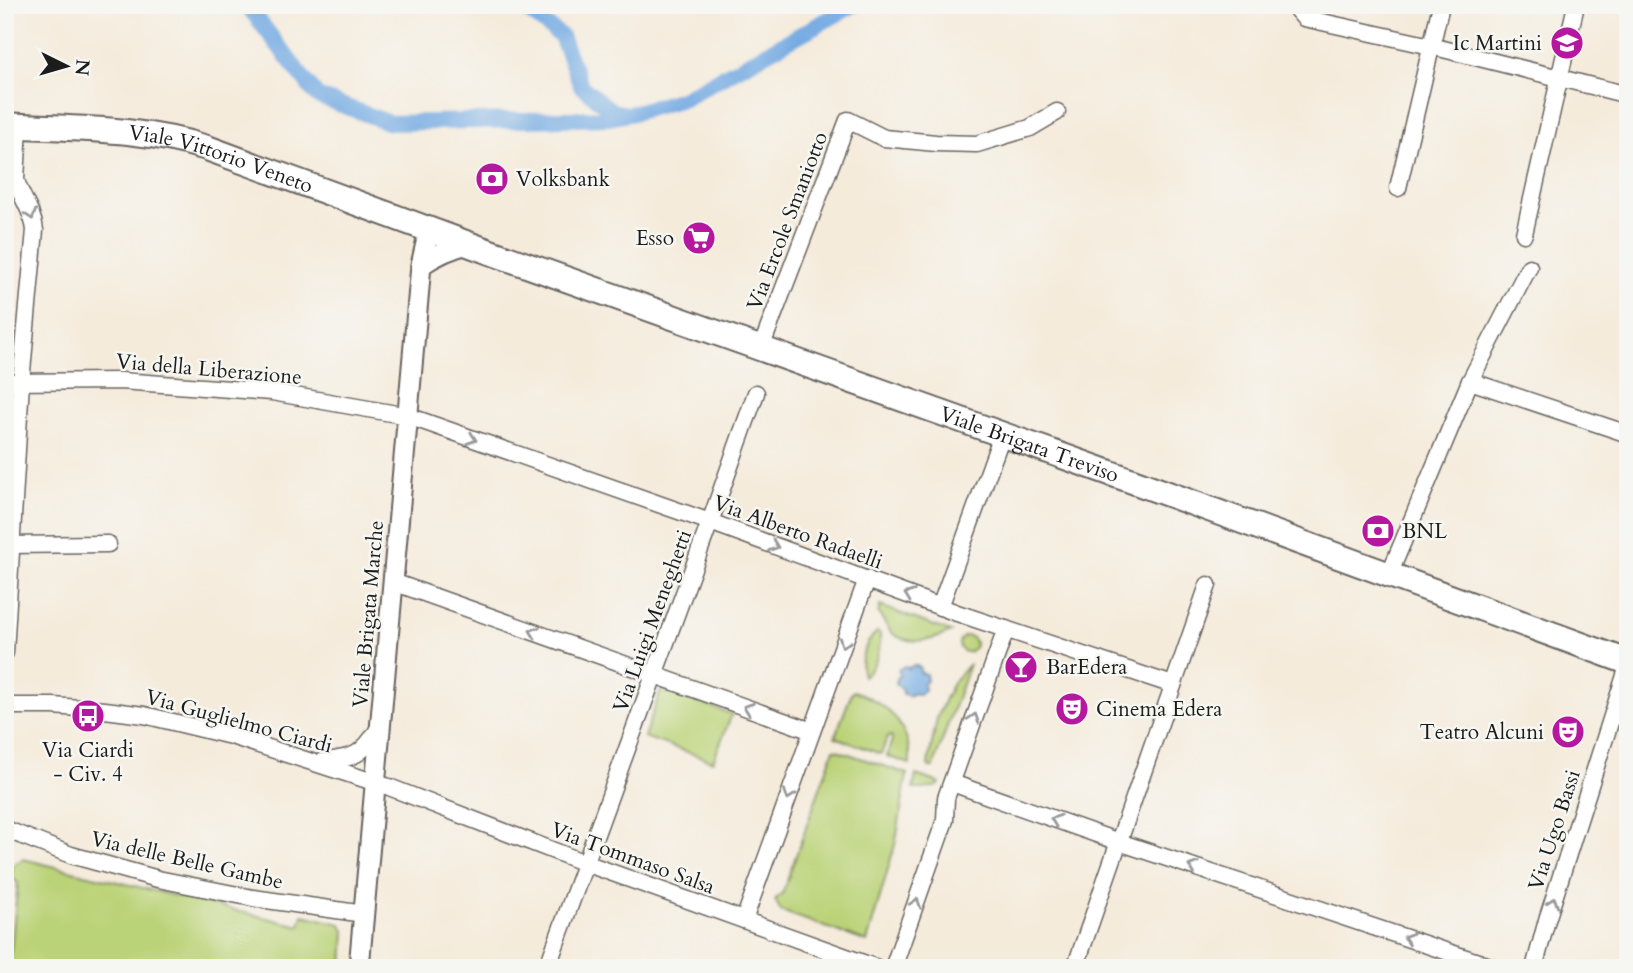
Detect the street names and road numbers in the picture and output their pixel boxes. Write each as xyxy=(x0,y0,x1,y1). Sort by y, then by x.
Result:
street label: Viale Vittorio Veneto xyxy=(127,118,317,201)
street label: Via Ercole Smaniotto xyxy=(740,128,835,315)
street label: Via della Liberazione xyxy=(115,347,303,392)
street label: Viale Brigata Treviso xyxy=(935,399,1123,490)
street label: Via Alberto Radaelli xyxy=(709,488,887,577)
street label: Viale Brigata Marche xyxy=(346,519,391,709)
street label: Via Luigi Meneghetti xyxy=(606,526,699,716)
street label: Via Guglielmo Ciardi xyxy=(142,683,336,760)
street label: Via Ugo Bassi xyxy=(1521,766,1588,894)
street label: Via Tommaso Salsa xyxy=(547,815,719,902)
street label: Via delle Belle Gambe xyxy=(88,824,286,897)

